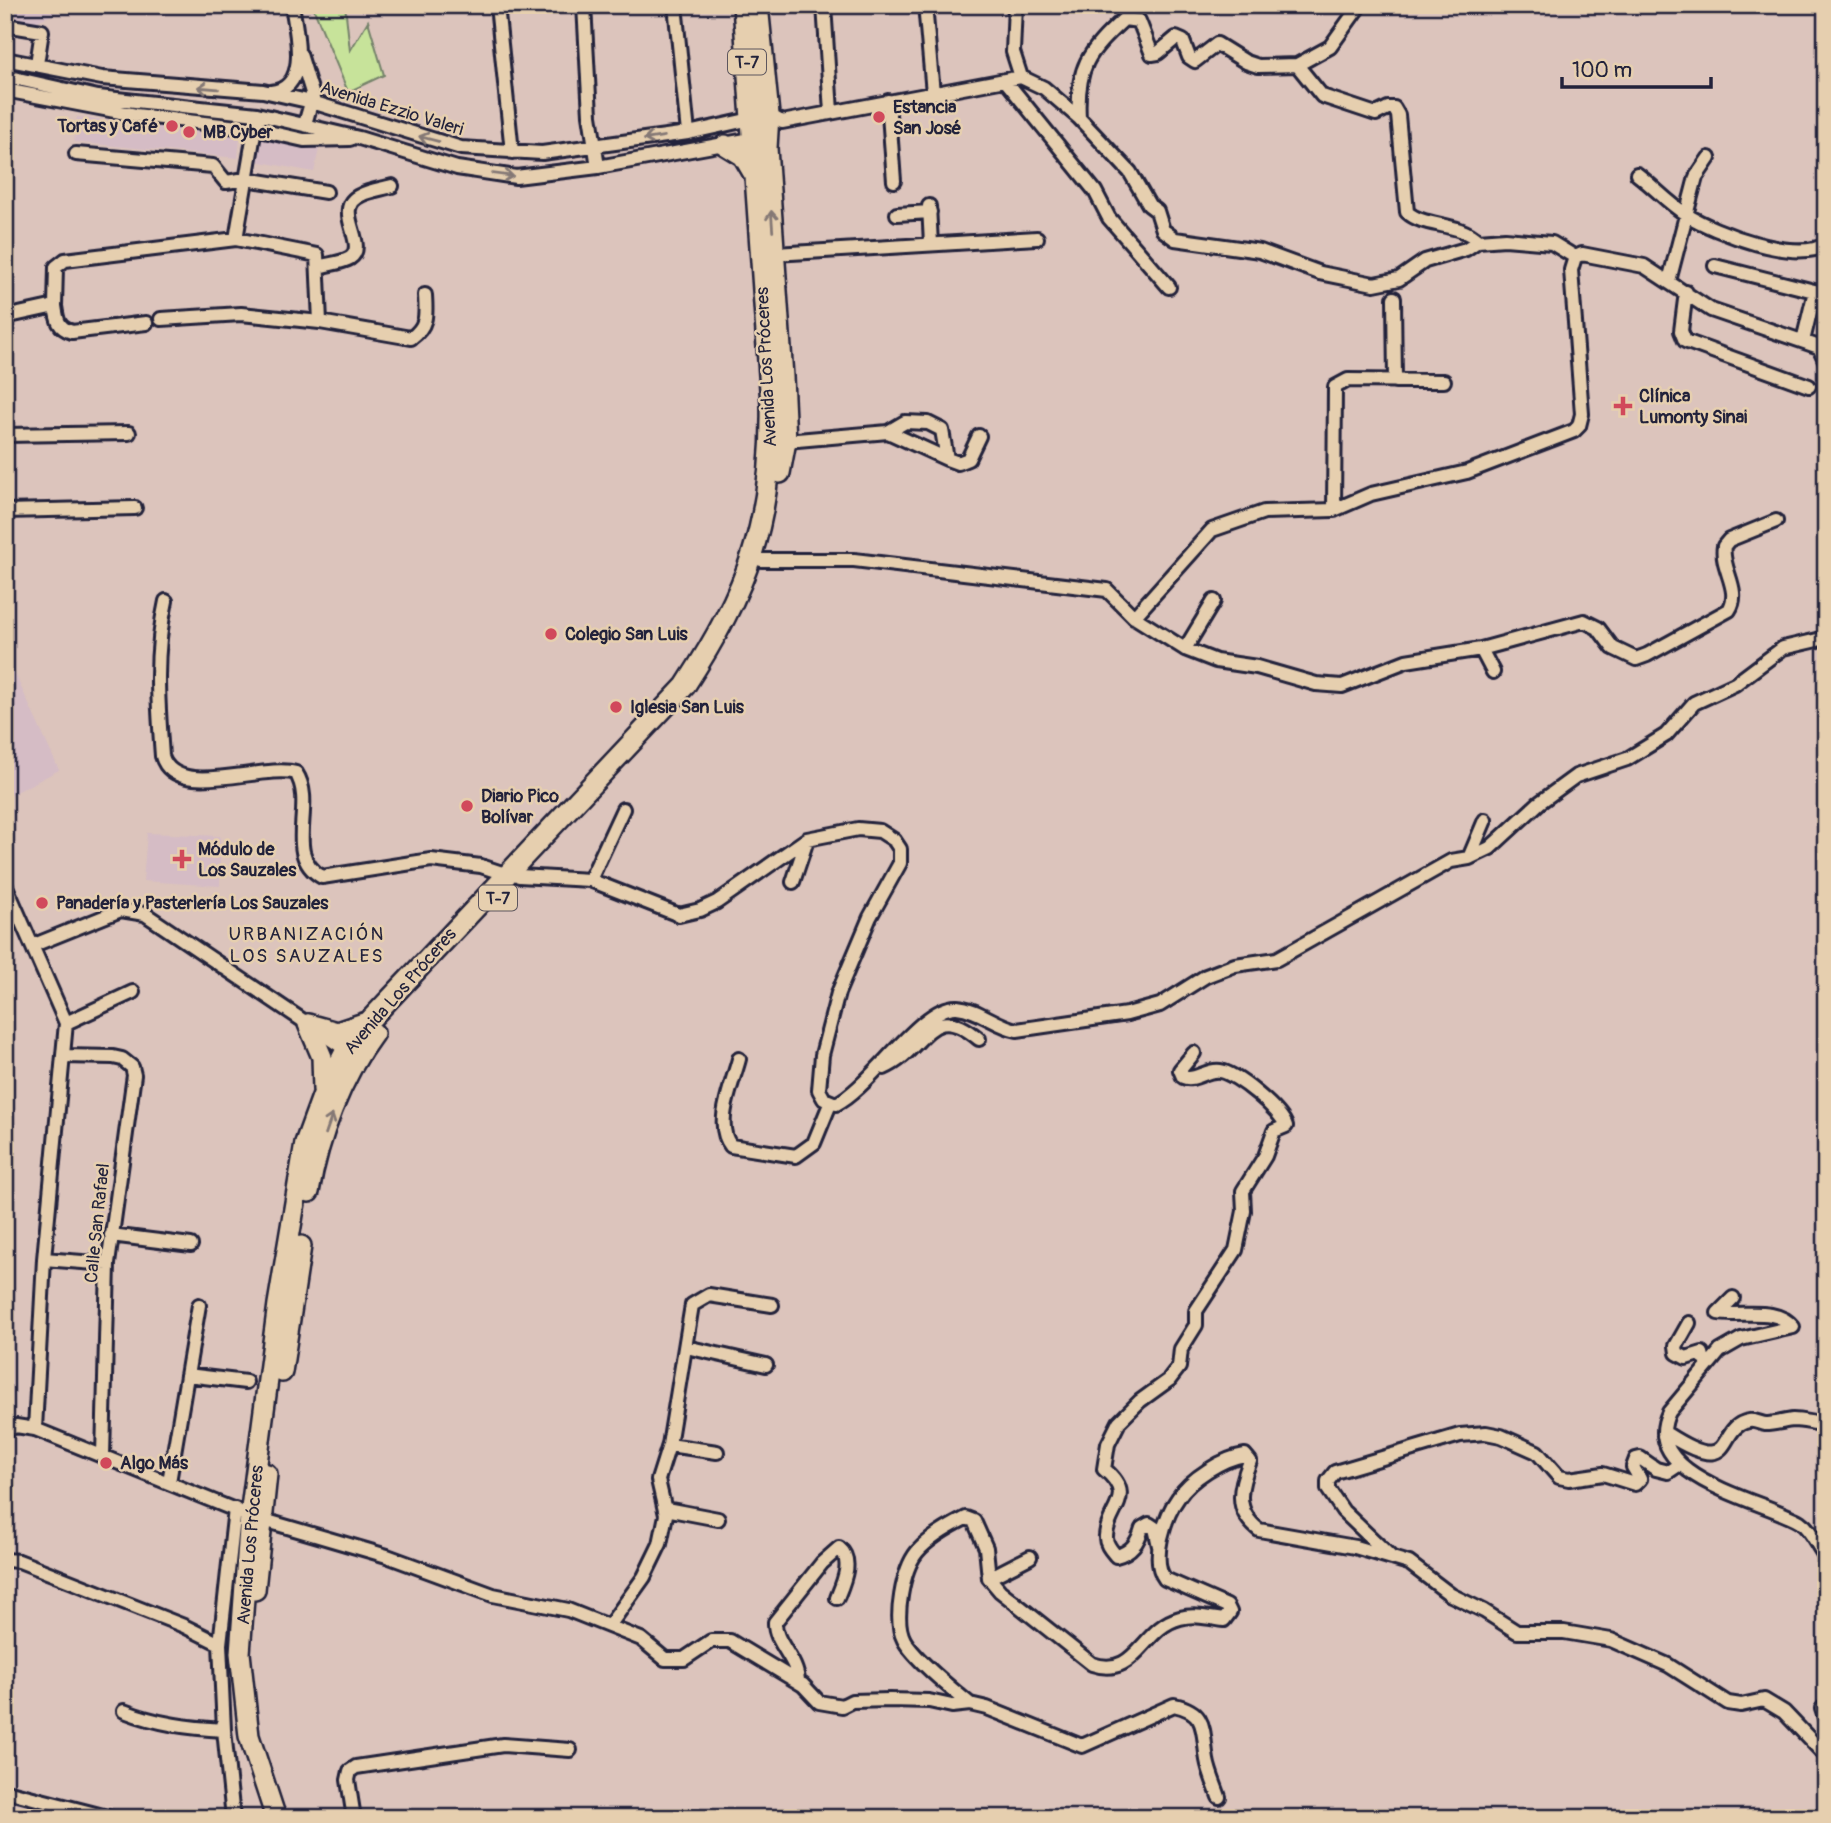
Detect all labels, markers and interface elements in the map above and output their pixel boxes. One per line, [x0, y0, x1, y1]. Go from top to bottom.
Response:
scale bar [1562, 46, 1710, 90]
road number: T-7 [728, 50, 766, 74]
text: 100 m [1572, 57, 1632, 84]
street label: Avenida Ezzio Valeri [317, 76, 466, 141]
one-way arrow [198, 81, 220, 94]
place label: Estancia San José [893, 96, 962, 140]
marker: Estancia San José [871, 109, 887, 125]
place label: Tortas y Café [56, 115, 158, 138]
marker: Tortas y Café [164, 118, 180, 134]
place label: MB Cyber [203, 121, 274, 144]
marker: MB Cyber [181, 124, 197, 140]
one-way arrow [418, 132, 440, 145]
one-way arrow [643, 132, 666, 145]
one-way arrow [492, 169, 514, 182]
one-way arrow [766, 210, 779, 233]
street label: Avenida Los Próceres [751, 286, 782, 448]
place label: Clínica Lumonty Sinai [1639, 385, 1747, 429]
marker: Clínica Lumonty Sinai [1613, 396, 1633, 416]
place label: Colegio San Luis [565, 623, 689, 646]
marker: Colegio San Luis [543, 626, 559, 642]
place label: Iglesia San Luis [630, 696, 745, 719]
marker: Iglesia San Luis [608, 699, 624, 715]
place label: Diario Pico Bolívar [481, 785, 559, 829]
marker: Diario Pico Bolívar [459, 798, 475, 814]
place label: Módulo de Los Sauzales [198, 838, 297, 882]
marker: Módulo de Los Sauzales [172, 849, 192, 869]
road number: T-7 [479, 885, 517, 910]
place label: Panadería y Pasterlería Los Sauzales [56, 892, 329, 915]
marker: Panadería y Pasterlería Los Sauzales [34, 895, 50, 911]
district label: URBANIZACIÓN LOS SAUZALES [229, 922, 385, 968]
street label: Avenida Los Próceres [339, 923, 462, 1059]
one-way arrow [323, 1113, 336, 1135]
street label: Calle San Rafael [80, 1162, 115, 1284]
place label: Algo Más [120, 1452, 189, 1475]
marker: Algo Más [98, 1455, 114, 1471]
street label: Avenida Los Próceres [232, 1464, 269, 1626]

